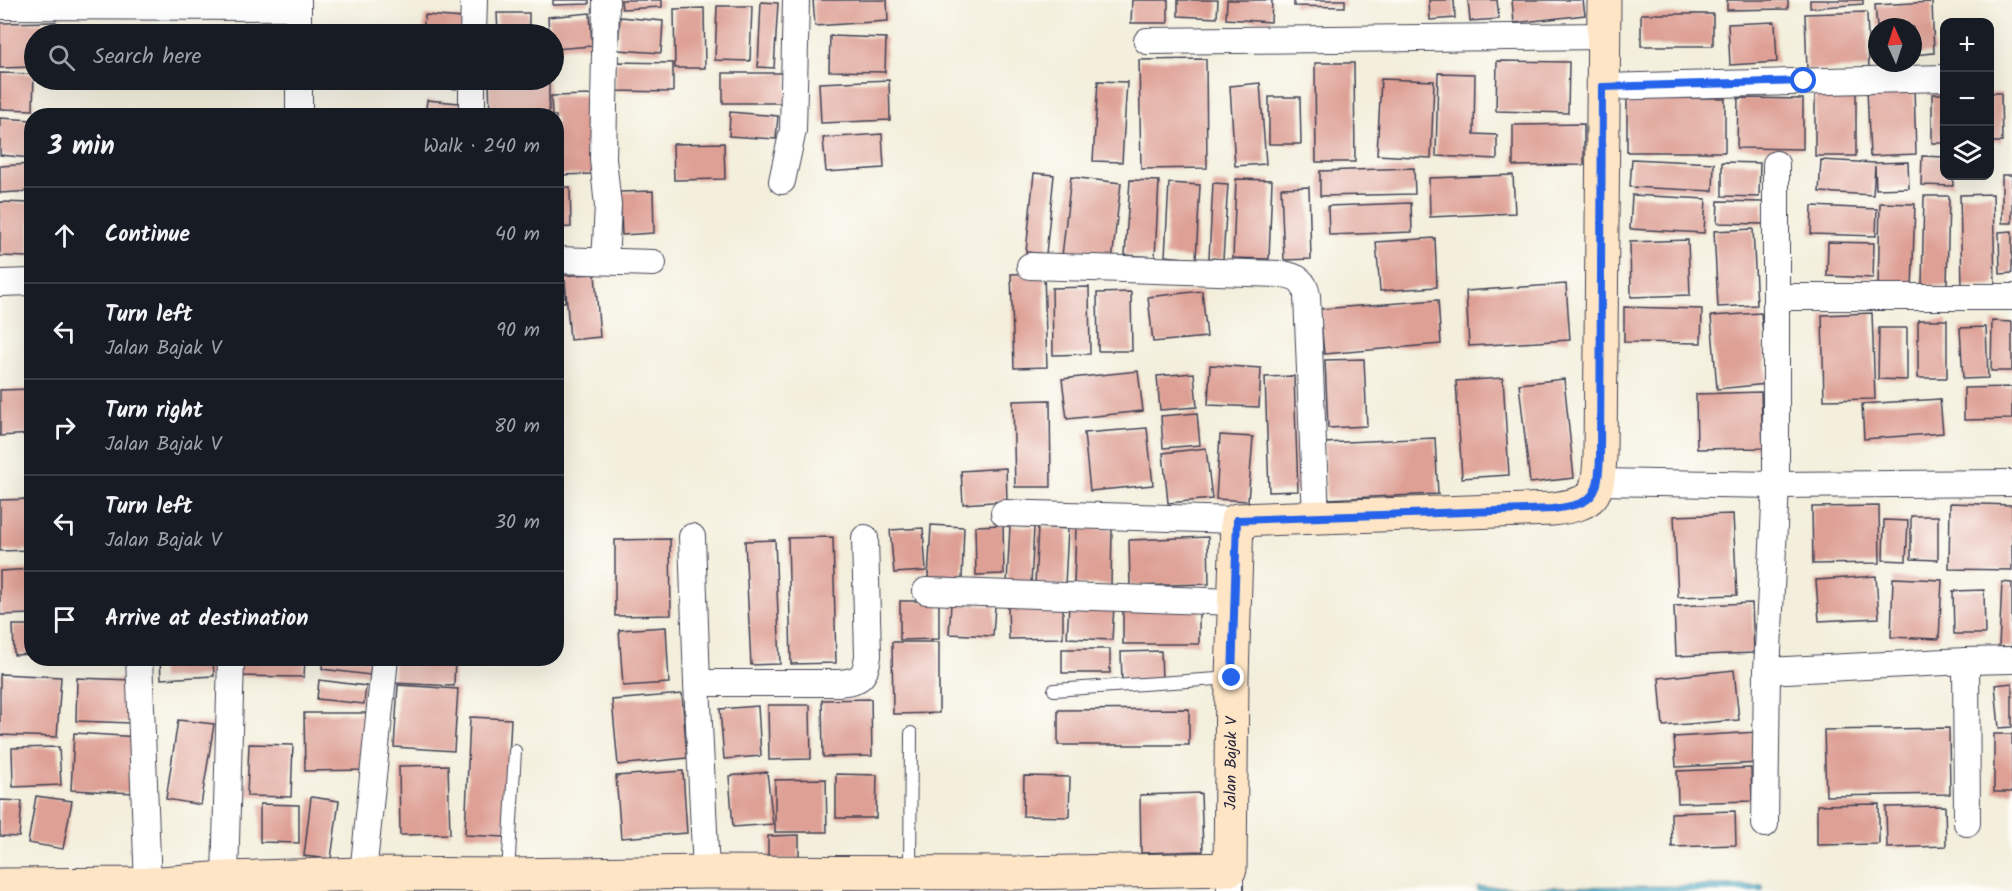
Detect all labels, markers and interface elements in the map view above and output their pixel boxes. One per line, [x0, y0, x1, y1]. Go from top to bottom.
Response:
north arrow [1868, 18, 1922, 72]
map controls [1940, 18, 1994, 180]
button: + [1940, 18, 1994, 72]
search box [24, 24, 564, 90]
text: Search here [93, 40, 201, 75]
icon: search [45, 41, 78, 74]
route start [1790, 67, 1816, 93]
button: − [1940, 72, 1994, 126]
text: 3 min [48, 126, 115, 168]
button: layers [1940, 126, 1994, 180]
text: Walk · 240 m [423, 131, 540, 163]
text: Continue [105, 218, 190, 253]
icon: ahead [48, 219, 81, 252]
text: 40 m [495, 219, 540, 251]
text: Turn left [105, 298, 192, 333]
icon: left [48, 315, 81, 348]
text: 90 m [496, 315, 540, 347]
text: Jalan Bajak V [105, 333, 221, 365]
text: Turn right [105, 394, 203, 429]
icon: right [48, 411, 81, 444]
text: 80 m [494, 411, 540, 443]
text: Jalan Bajak V [105, 429, 221, 461]
text: Turn left [105, 490, 192, 525]
icon: left [48, 507, 81, 540]
text: 30 m [495, 507, 540, 539]
text: Jalan Bajak V [105, 525, 221, 557]
text: Arrive at destination [105, 602, 308, 637]
icon: arrive [48, 603, 81, 636]
route end [1218, 664, 1244, 690]
street label: Jalan Bajak V [1218, 715, 1244, 810]

